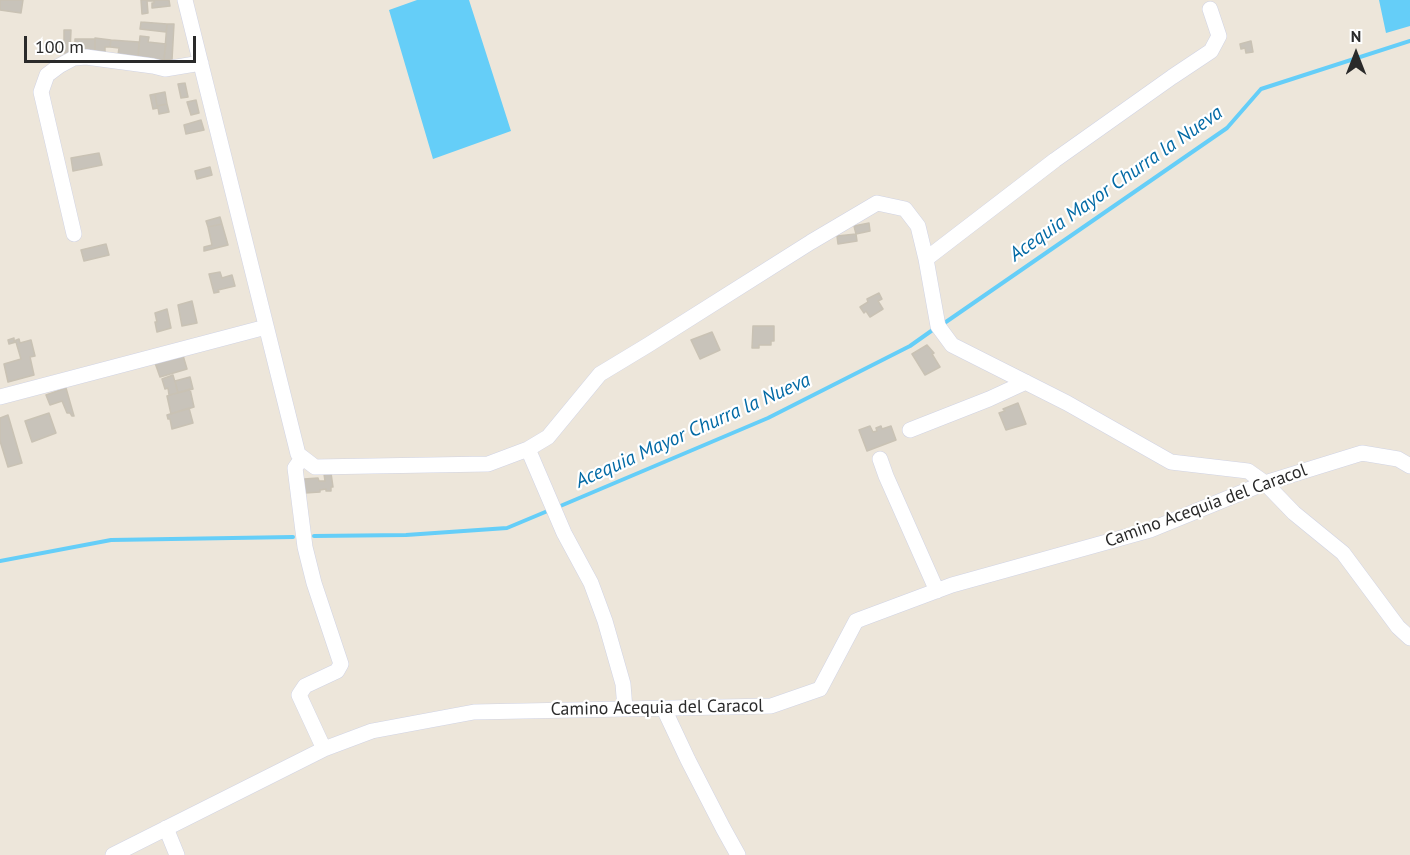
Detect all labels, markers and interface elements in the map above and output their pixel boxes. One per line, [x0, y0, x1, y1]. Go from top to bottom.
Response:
scale bar [27, 24, 200, 62]
north arrow [1326, 24, 1386, 84]
text: N [1351, 26, 1361, 46]
text: 100 m [35, 35, 84, 58]
water label: Acequia Mayor Churra la Nueva [1005, 101, 1227, 267]
water label: Acequia Mayor Churra la Nueva [572, 368, 814, 494]
street label: Camino Acequia del Caracol [1102, 459, 1310, 553]
street label: Camino Acequia del Caracol [550, 695, 764, 721]

